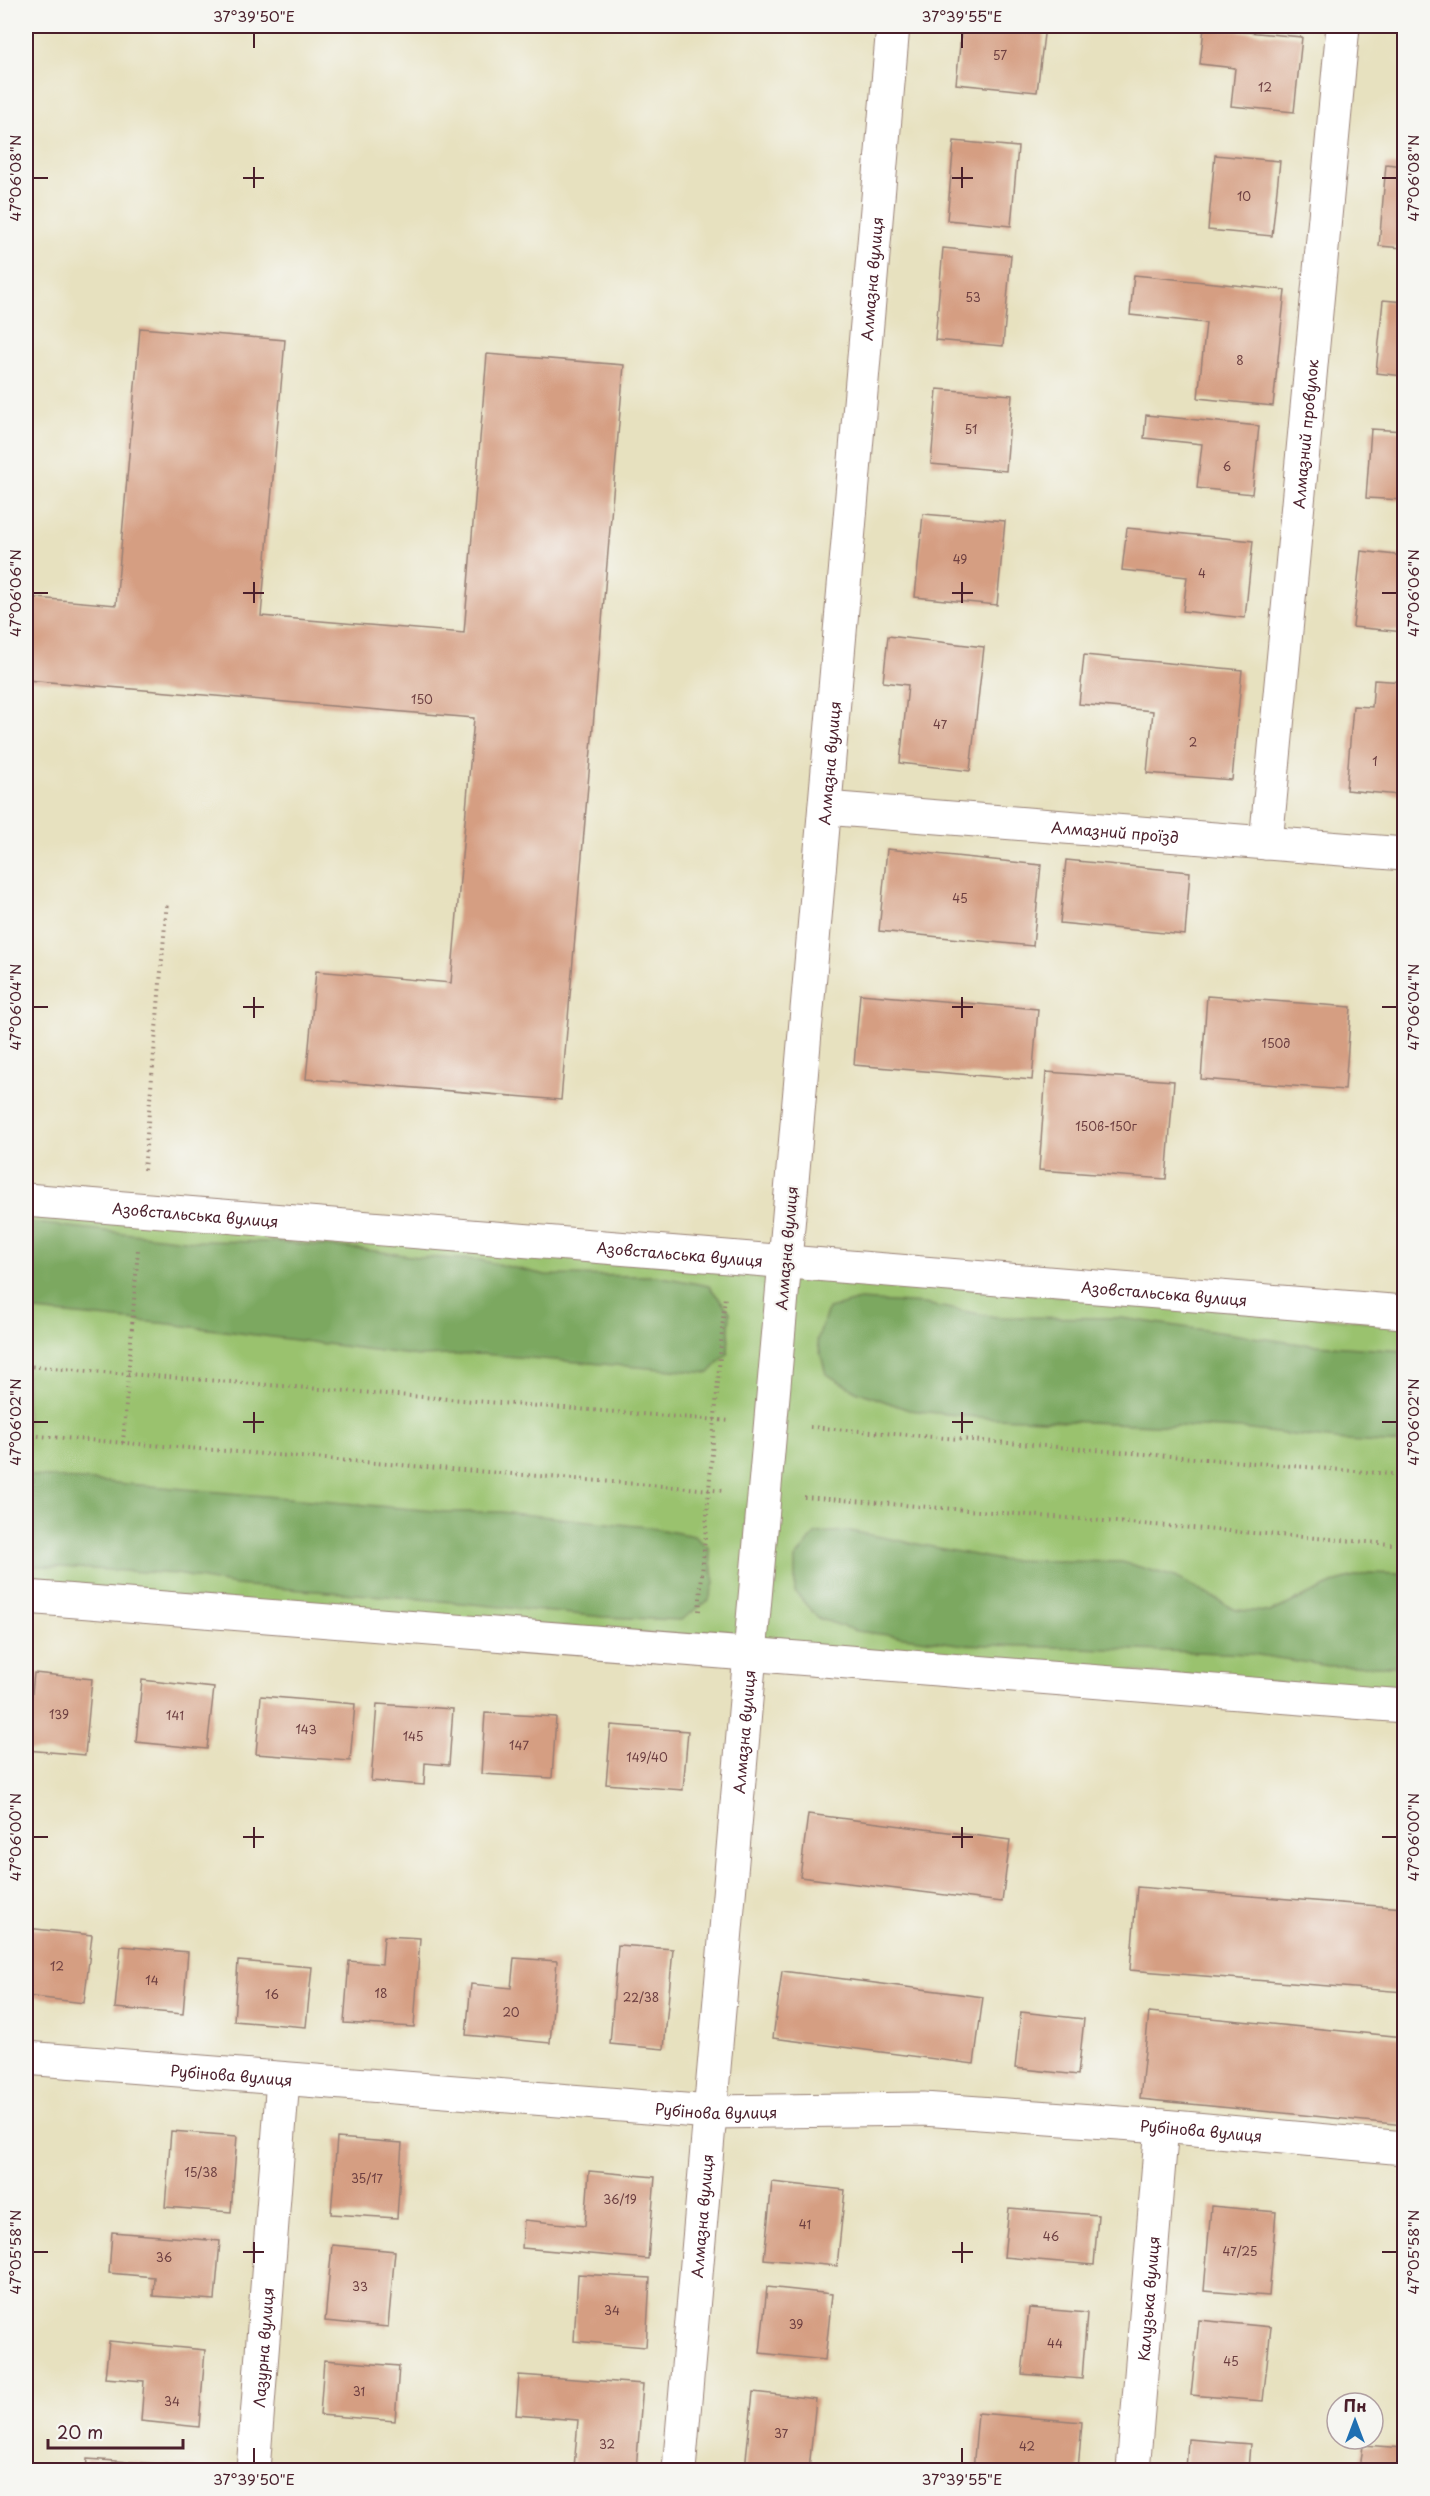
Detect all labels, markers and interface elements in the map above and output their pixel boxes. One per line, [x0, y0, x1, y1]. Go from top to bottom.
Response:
text: 37°39'50"E [213, 4, 295, 27]
text: 37°39'55"E [922, 4, 1002, 27]
house number: 57 [993, 46, 1007, 64]
house number: 12 [1258, 78, 1272, 96]
text: 47°06'08"N [3, 135, 26, 221]
text: 47°06'08"N [1401, 135, 1424, 221]
house number: 10 [1237, 187, 1251, 205]
street label: Алмазна вулиця [854, 216, 888, 342]
house number: 53 [965, 288, 981, 306]
house number: 8 [1236, 351, 1244, 369]
street label: Алмазний провулок [1286, 358, 1323, 510]
house number: 51 [965, 420, 977, 438]
house number: 6 [1223, 457, 1231, 475]
text: 47°06'06"N [3, 549, 26, 637]
text: 47°06'06"N [1401, 549, 1424, 637]
house number: 49 [953, 550, 967, 568]
house number: 4 [1198, 564, 1206, 582]
house number: 150 [411, 690, 433, 708]
street label: Алмазна вулиця [812, 700, 845, 826]
house number: 47 [933, 715, 948, 733]
house number: 2 [1189, 733, 1197, 751]
house number: 1 [1372, 752, 1378, 770]
street label: Алмазний проїзд [1050, 815, 1180, 848]
house number: 45 [952, 889, 968, 907]
text: 47°06'04"N [3, 963, 26, 1051]
text: 47°06'04"N [1401, 963, 1424, 1051]
house number: 150д [1262, 1034, 1290, 1052]
house number: 150в-150г [1075, 1117, 1138, 1135]
street label: Алмазна вулиця [769, 1185, 803, 1311]
street label: Азовстальська вулиця [111, 1196, 279, 1232]
street label: Азовстальська вулиця [596, 1235, 764, 1271]
street label: Азовстальська вулиця [1080, 1274, 1248, 1311]
text: 47°06'02"N [3, 1378, 26, 1466]
text: 47°06'02"N [1401, 1378, 1424, 1466]
street label: Алмазна вулиця [726, 1669, 760, 1795]
house number: 139 [49, 1705, 69, 1723]
house number: 141 [166, 1706, 184, 1724]
house number: 143 [295, 1720, 317, 1738]
house number: 145 [403, 1727, 423, 1745]
house number: 147 [509, 1736, 529, 1754]
house number: 149/40 [626, 1748, 668, 1766]
text: 47°06'00"N [3, 1793, 26, 1881]
text: 47°06'00"N [1401, 1793, 1424, 1881]
house number: 12 [50, 1957, 64, 1975]
house number: 14 [145, 1971, 159, 1989]
house number: 18 [375, 1984, 387, 2002]
house number: 16 [265, 1985, 279, 2003]
house number: 22/38 [623, 1988, 659, 2006]
house number: 20 [502, 2003, 520, 2021]
street label: Рубінова вулиця [169, 2058, 293, 2091]
street label: Рубінова вулиця [654, 2096, 777, 2124]
street label: Рубінова вулиця [1139, 2113, 1263, 2147]
street label: Алмазна вулиця [684, 2153, 718, 2279]
house number: 15/38 [184, 2163, 218, 2181]
house number: 35/17 [351, 2169, 384, 2187]
house number: 36/19 [603, 2190, 637, 2208]
text: 47°05'58"N [3, 2210, 26, 2294]
text: 47°05'58"N [1401, 2210, 1424, 2294]
house number: 41 [799, 2215, 811, 2233]
house number: 46 [1043, 2227, 1059, 2245]
street label: Калузька вулиця [1131, 2235, 1164, 2362]
house number: 47/25 [1223, 2242, 1257, 2260]
house number: 36 [156, 2248, 172, 2266]
house number: 33 [352, 2277, 368, 2295]
street label: Лазурна вулиця [246, 2287, 278, 2408]
house number: 34 [604, 2301, 620, 2319]
house number: 39 [789, 2315, 803, 2333]
house number: 44 [1047, 2334, 1063, 2352]
house number: 45 [1223, 2352, 1239, 2370]
house number: 31 [353, 2382, 365, 2400]
north arrow [1325, 2391, 1385, 2451]
house number: 34 [164, 2392, 180, 2410]
text: Пн [1343, 2393, 1367, 2417]
scale bar [48, 2412, 183, 2450]
text: 20 m [57, 2418, 103, 2445]
house number: 37 [774, 2424, 789, 2442]
house number: 32 [599, 2435, 615, 2453]
house number: 42 [1019, 2437, 1035, 2455]
text: 37°39'50"E [213, 2467, 295, 2490]
text: 37°39'55"E [922, 2467, 1002, 2490]

